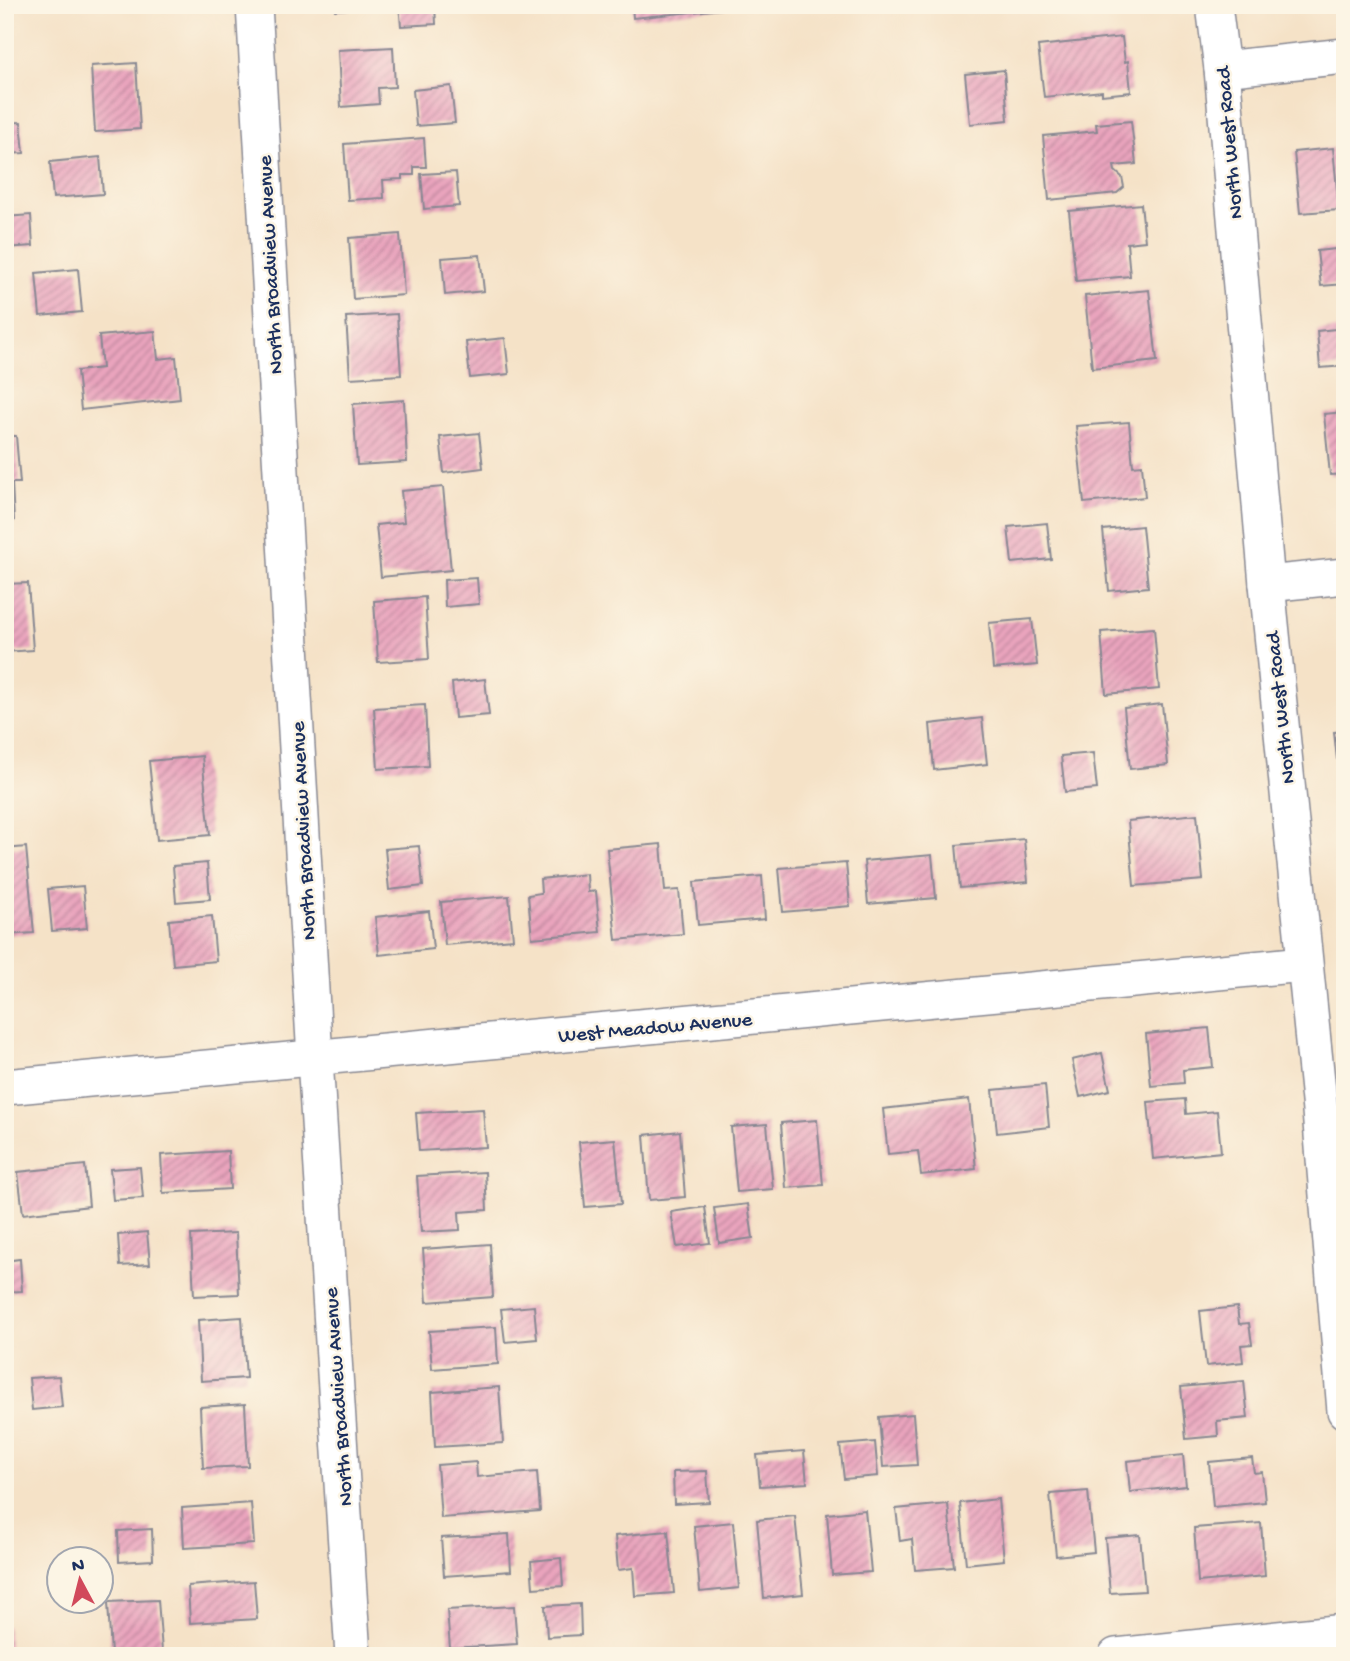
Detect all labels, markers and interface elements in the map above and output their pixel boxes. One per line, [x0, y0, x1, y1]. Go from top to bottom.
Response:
street label: North West Road [1212, 64, 1251, 220]
street label: North Broadview Avenue [254, 154, 291, 375]
street label: North West Road [1262, 629, 1303, 785]
street label: North Broadview Avenue [287, 720, 324, 941]
street label: West Meadow Avenue [557, 1008, 755, 1050]
street label: North Broadview Avenue [320, 1286, 361, 1507]
north arrow [46, 1546, 116, 1616]
text: N [71, 1554, 86, 1579]

